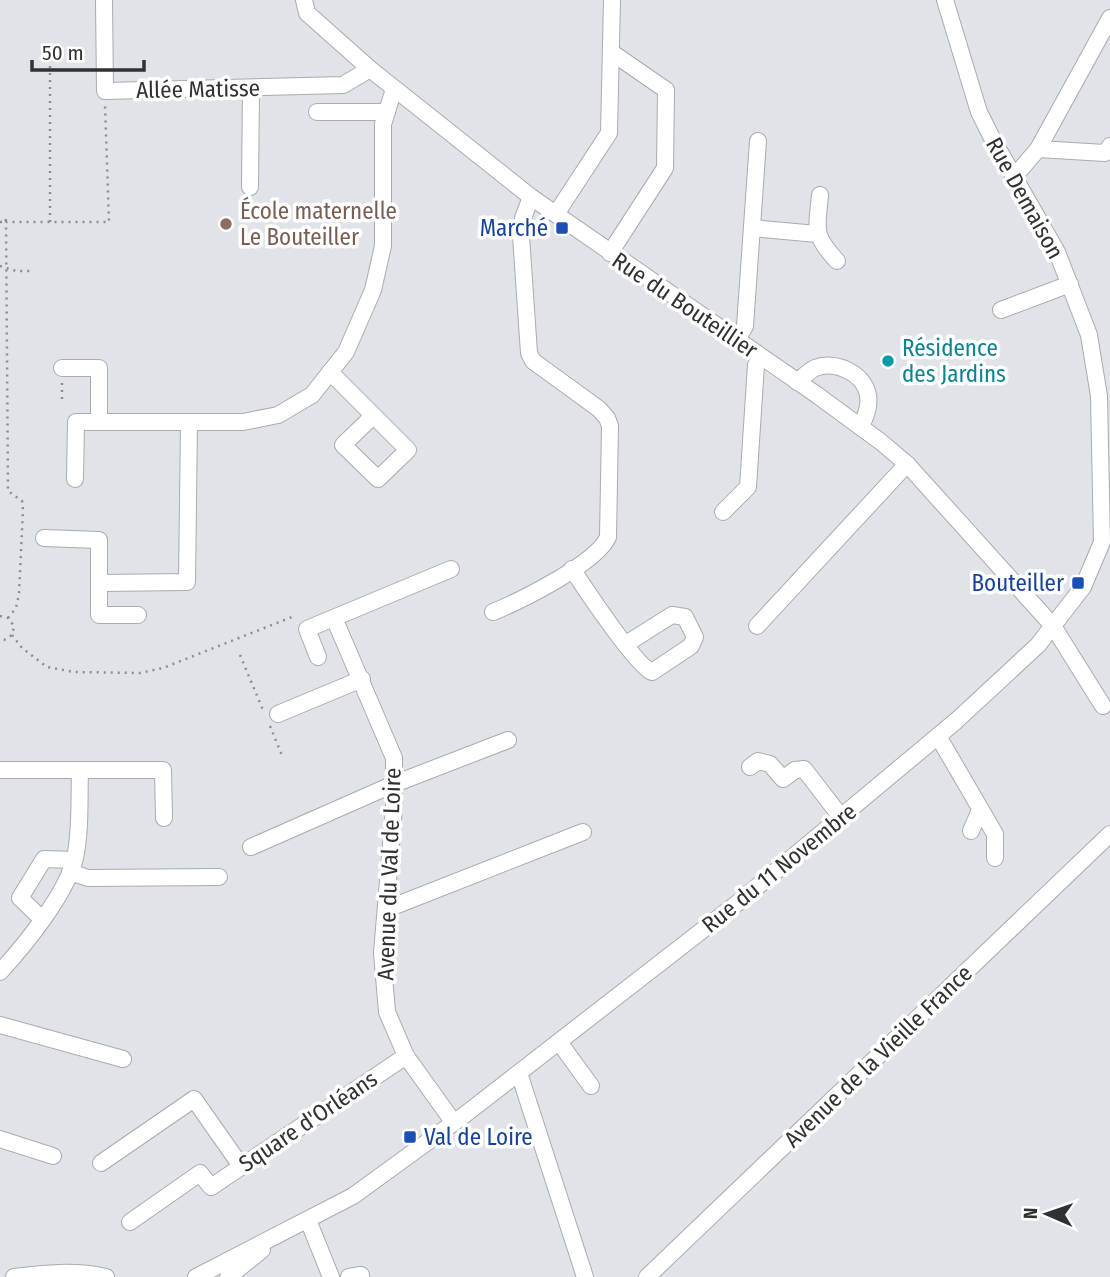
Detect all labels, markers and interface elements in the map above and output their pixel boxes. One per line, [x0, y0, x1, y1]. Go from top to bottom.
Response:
scale bar [32, 28, 144, 72]
text: 50 m [42, 40, 84, 66]
street label: Allée Matisse [136, 74, 260, 104]
street label: Rue Demaison [980, 132, 1070, 264]
place label: École maternelle Le Bouteiller [240, 196, 397, 251]
place label: Marché [480, 214, 548, 242]
marker: École maternelle Le Bouteiller [218, 216, 234, 232]
marker: Marché [554, 220, 570, 236]
street label: Rue du Bouteillier [607, 246, 763, 364]
place label: Résidence des Jardins [902, 334, 1006, 388]
marker: Résidence des Jardins [880, 353, 896, 369]
place label: Bouteiller [972, 569, 1064, 597]
marker: Bouteiller [1070, 575, 1086, 591]
street label: Avenue du Val de Loire [371, 767, 407, 981]
street label: Rue du 11 Novembre [696, 797, 862, 939]
street label: Avenue de la Vieille France [778, 959, 978, 1153]
street label: Square d'Orléans [233, 1064, 383, 1178]
place label: Val de Loire [424, 1123, 533, 1151]
marker: Val de Loire [402, 1129, 418, 1145]
north arrow [1012, 1179, 1082, 1249]
text: N [1019, 1207, 1042, 1220]

